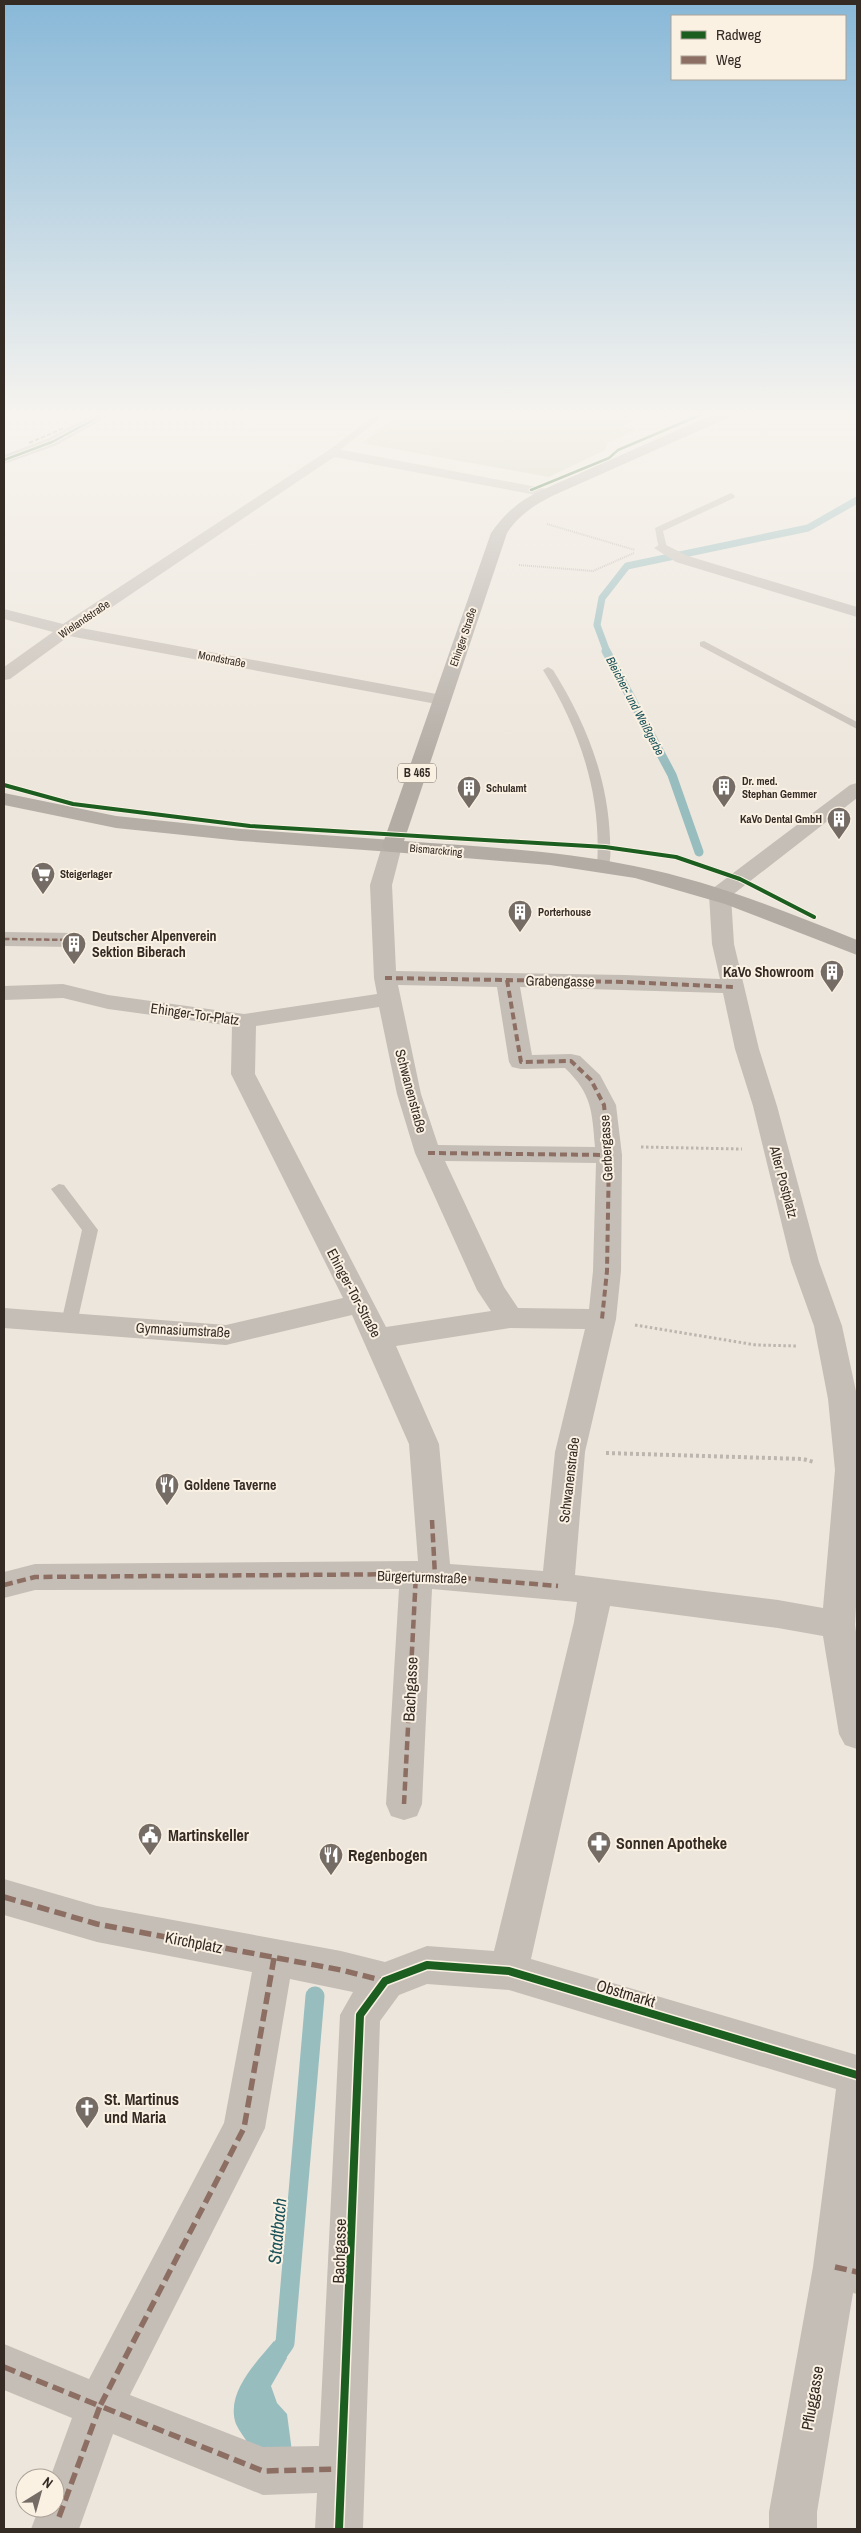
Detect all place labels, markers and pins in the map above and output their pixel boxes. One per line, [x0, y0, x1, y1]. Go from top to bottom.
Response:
building icon: Dr. med. Stephan Gemmer [711, 774, 737, 808]
place label: Dr. med. Stephan Gemmer [742, 774, 817, 801]
building icon: Schulamt [456, 775, 482, 809]
place label: Schulamt [486, 781, 527, 795]
building icon: KaVo Dental GmbH [826, 806, 852, 840]
place label: KaVo Dental GmbH [740, 812, 822, 826]
supermarket icon: Steigerlager [30, 861, 56, 895]
place label: Steigerlager [60, 867, 113, 881]
building icon: Porterhouse [507, 899, 533, 933]
place label: Porterhouse [538, 905, 591, 919]
place label: Deutscher Alpenverein Sektion Biberach [92, 927, 217, 961]
building icon: Deutscher Alpenverein Sektion Biberach [61, 931, 87, 965]
building icon: KaVo Showroom [819, 959, 845, 993]
place label: KaVo Showroom [723, 963, 814, 981]
restaurant icon: Goldene Taverne [154, 1472, 180, 1506]
place label: Goldene Taverne [184, 1476, 276, 1494]
public building icon: Martinskeller [137, 1822, 163, 1856]
place label: Martinskeller [168, 1824, 250, 1846]
pharmacy icon: Sonnen Apotheke [586, 1830, 612, 1864]
place label: Sonnen Apotheke [616, 1832, 727, 1854]
restaurant icon: Regenbogen [318, 1842, 344, 1876]
place label: Regenbogen [348, 1844, 427, 1866]
place label: St. Martinus und Maria [104, 2088, 179, 2128]
church icon: St. Martinus und Maria [74, 2095, 100, 2129]

